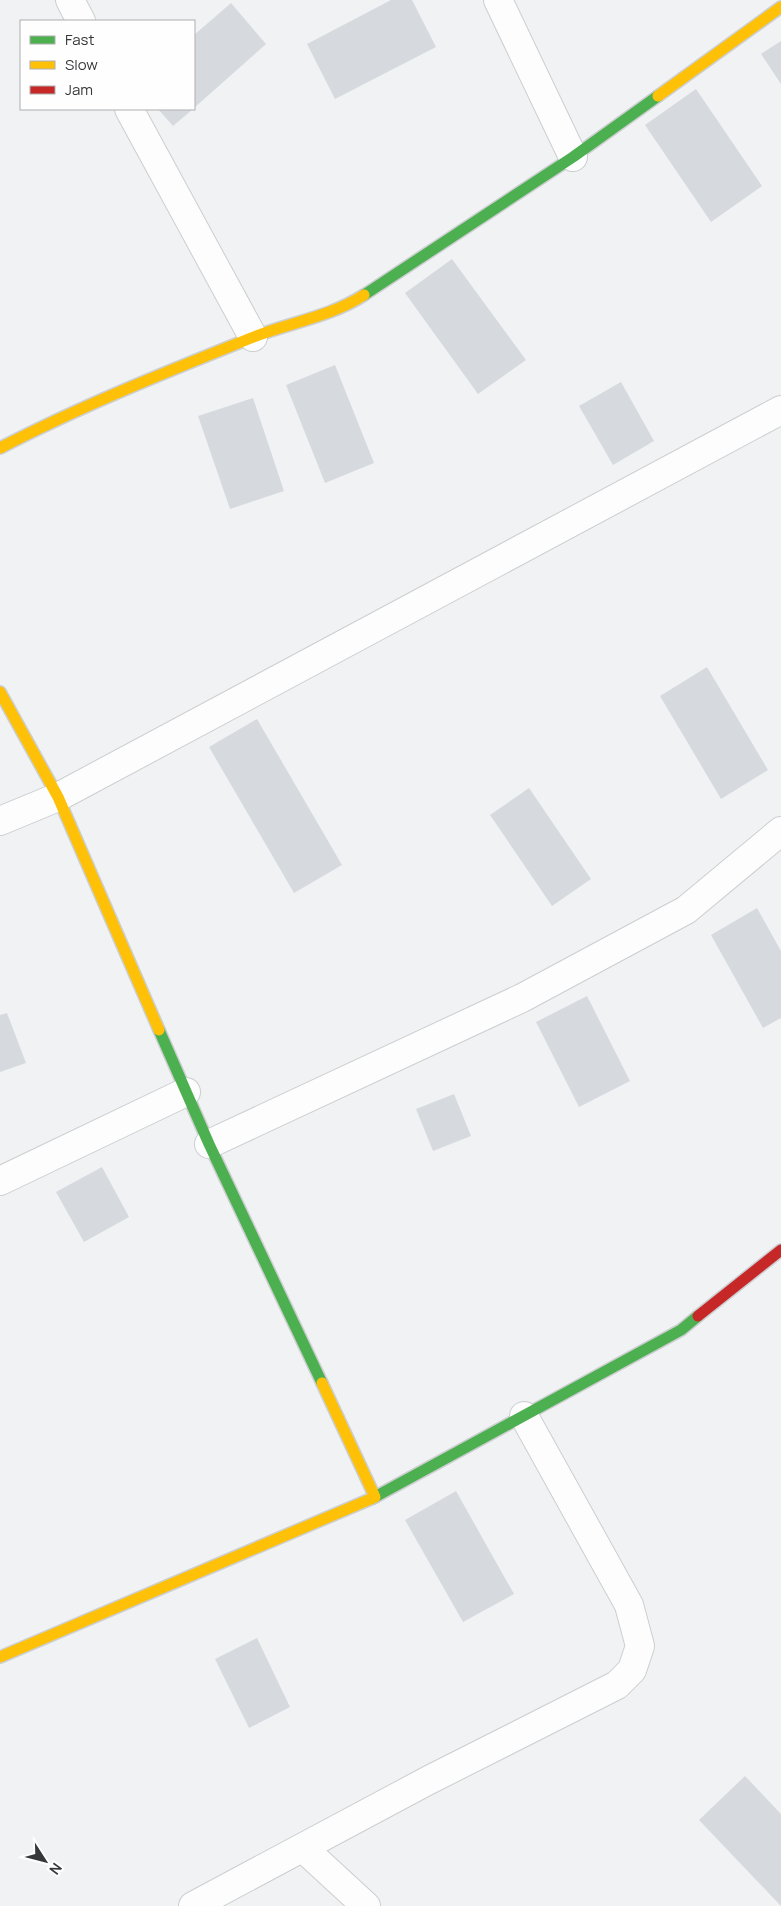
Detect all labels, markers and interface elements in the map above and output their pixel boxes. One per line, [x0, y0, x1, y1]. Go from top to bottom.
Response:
legend [20, 20, 195, 110]
text: Fast [65, 29, 94, 50]
text: Slow [65, 54, 98, 75]
text: Jam [65, 79, 93, 100]
north arrow [20, 1836, 70, 1886]
text: N [45, 1859, 67, 1879]

